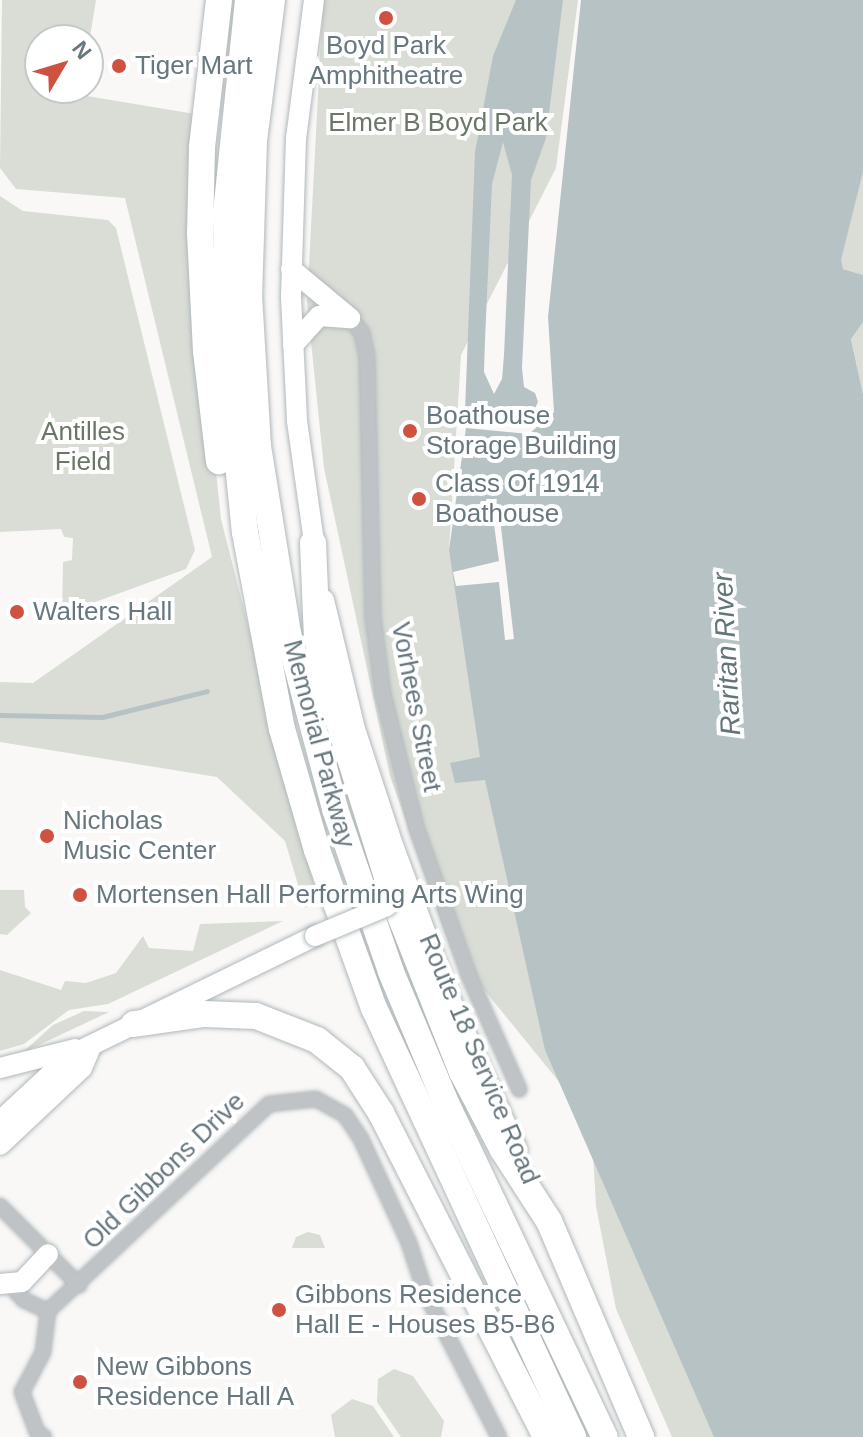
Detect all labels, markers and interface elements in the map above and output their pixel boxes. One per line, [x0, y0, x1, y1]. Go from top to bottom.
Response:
marker: Boyd Park Amphitheatre [377, 9, 395, 27]
north arrow [24, 24, 104, 104]
place label: Boyd Park Amphitheatre [309, 30, 463, 92]
text: N [67, 36, 96, 64]
place label: Tiger Mart [135, 50, 252, 82]
marker: Tiger Mart [110, 57, 128, 75]
park label: Elmer B Boyd Park [328, 107, 548, 139]
place label: Boathouse Storage Building [426, 400, 617, 462]
park label: Antilles Field [41, 416, 125, 478]
marker: Boathouse Storage Building [401, 422, 419, 440]
place label: Class Of 1914 Boathouse [435, 468, 600, 530]
marker: Class Of 1914 Boathouse [410, 490, 428, 508]
water label: Raritan River [706, 572, 748, 736]
place label: Walters Hall [33, 596, 172, 628]
marker: Walters Hall [8, 603, 26, 621]
street label: Vorhees Street [384, 620, 448, 794]
street label: Memorial Parkway [276, 637, 362, 851]
place label: Nicholas Music Center [63, 805, 216, 866]
marker: Nicholas Music Center [38, 827, 56, 845]
place label: Mortensen Hall Performing Arts Wing [96, 879, 525, 911]
marker: Mortensen Hall Performing Arts Wing [71, 886, 89, 904]
street label: Route 18 Service Road [412, 929, 546, 1189]
street label: Old Gibbons Drive [77, 1086, 251, 1256]
place label: Gibbons Residence Hall E - Houses B5-B6 [295, 1279, 555, 1340]
marker: Gibbons Residence Hall E - Houses B5-B6 [270, 1301, 288, 1319]
place label: New Gibbons Residence Hall A [96, 1351, 295, 1412]
marker: New Gibbons Residence Hall A [71, 1373, 89, 1391]

